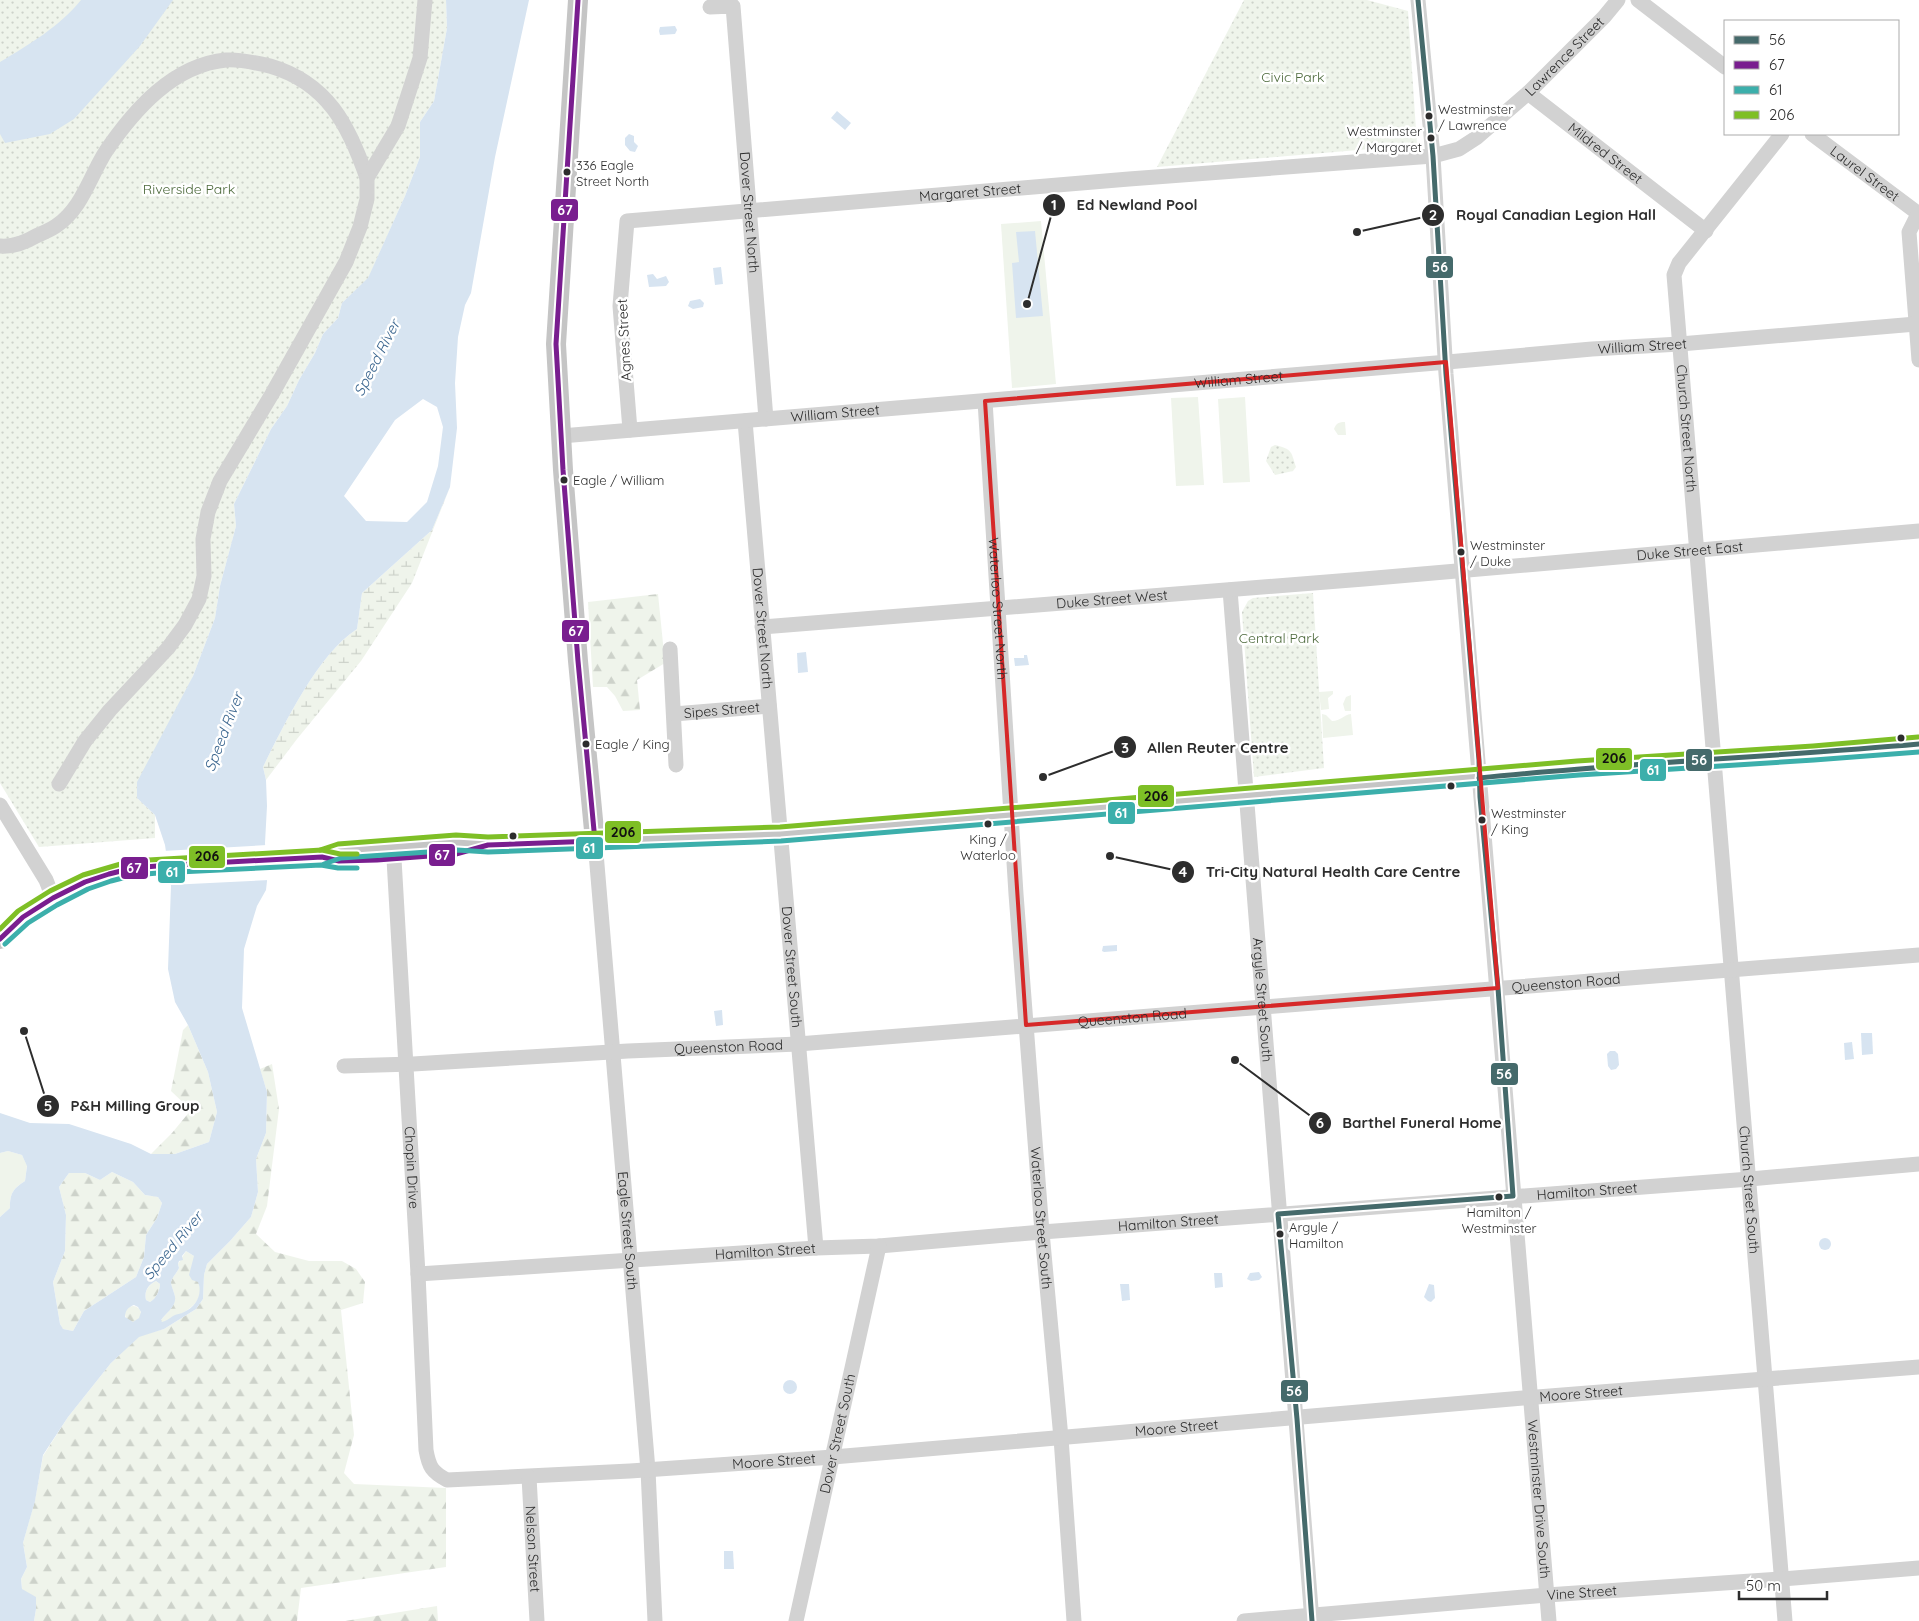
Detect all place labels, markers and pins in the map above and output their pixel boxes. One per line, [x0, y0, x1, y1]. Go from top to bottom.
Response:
place label: Westminster / Lawrence [1438, 101, 1513, 133]
marker: Westminster / Lawrence [1424, 111, 1434, 121]
place label: Westminster / Margaret [1347, 123, 1422, 155]
marker: Westminster / Margaret [1426, 133, 1436, 143]
place label: 336 Eagle Street North [576, 157, 649, 189]
marker: 336 Eagle Street North [562, 167, 572, 177]
callout: Ed Newland Pool [1041, 190, 1207, 220]
callout: Royal Canadian Legion Hall [1421, 200, 1666, 230]
place label: Eagle / William [573, 472, 664, 488]
marker: Eagle / William [559, 475, 569, 485]
place label: Westminster / Duke [1470, 537, 1545, 569]
marker: Westminster / Duke [1456, 547, 1466, 557]
callout: Allen Reuter Centre [1112, 732, 1299, 762]
unlabelled marker [1896, 733, 1906, 743]
place label: Eagle / King [595, 736, 670, 752]
marker: Eagle / King [581, 739, 591, 749]
unlabelled marker [1446, 781, 1456, 791]
place label: Westminster / King [1491, 805, 1566, 837]
marker: Westminster / King [1477, 815, 1487, 825]
marker: King / Waterloo [983, 819, 993, 829]
unlabelled marker [508, 831, 518, 841]
place label: King / Waterloo [960, 831, 1016, 863]
callout: Tri-City Natural Health Care Centre [1171, 857, 1470, 887]
callout: P&H Milling Group [36, 1091, 210, 1121]
callout: Barthel Funeral Home [1307, 1108, 1512, 1138]
marker: Hamilton / Westminster [1494, 1192, 1504, 1202]
place label: Hamilton / Westminster [1461, 1204, 1537, 1236]
place label: Argyle / Hamilton [1289, 1219, 1344, 1251]
marker: Argyle / Hamilton [1275, 1229, 1285, 1239]

